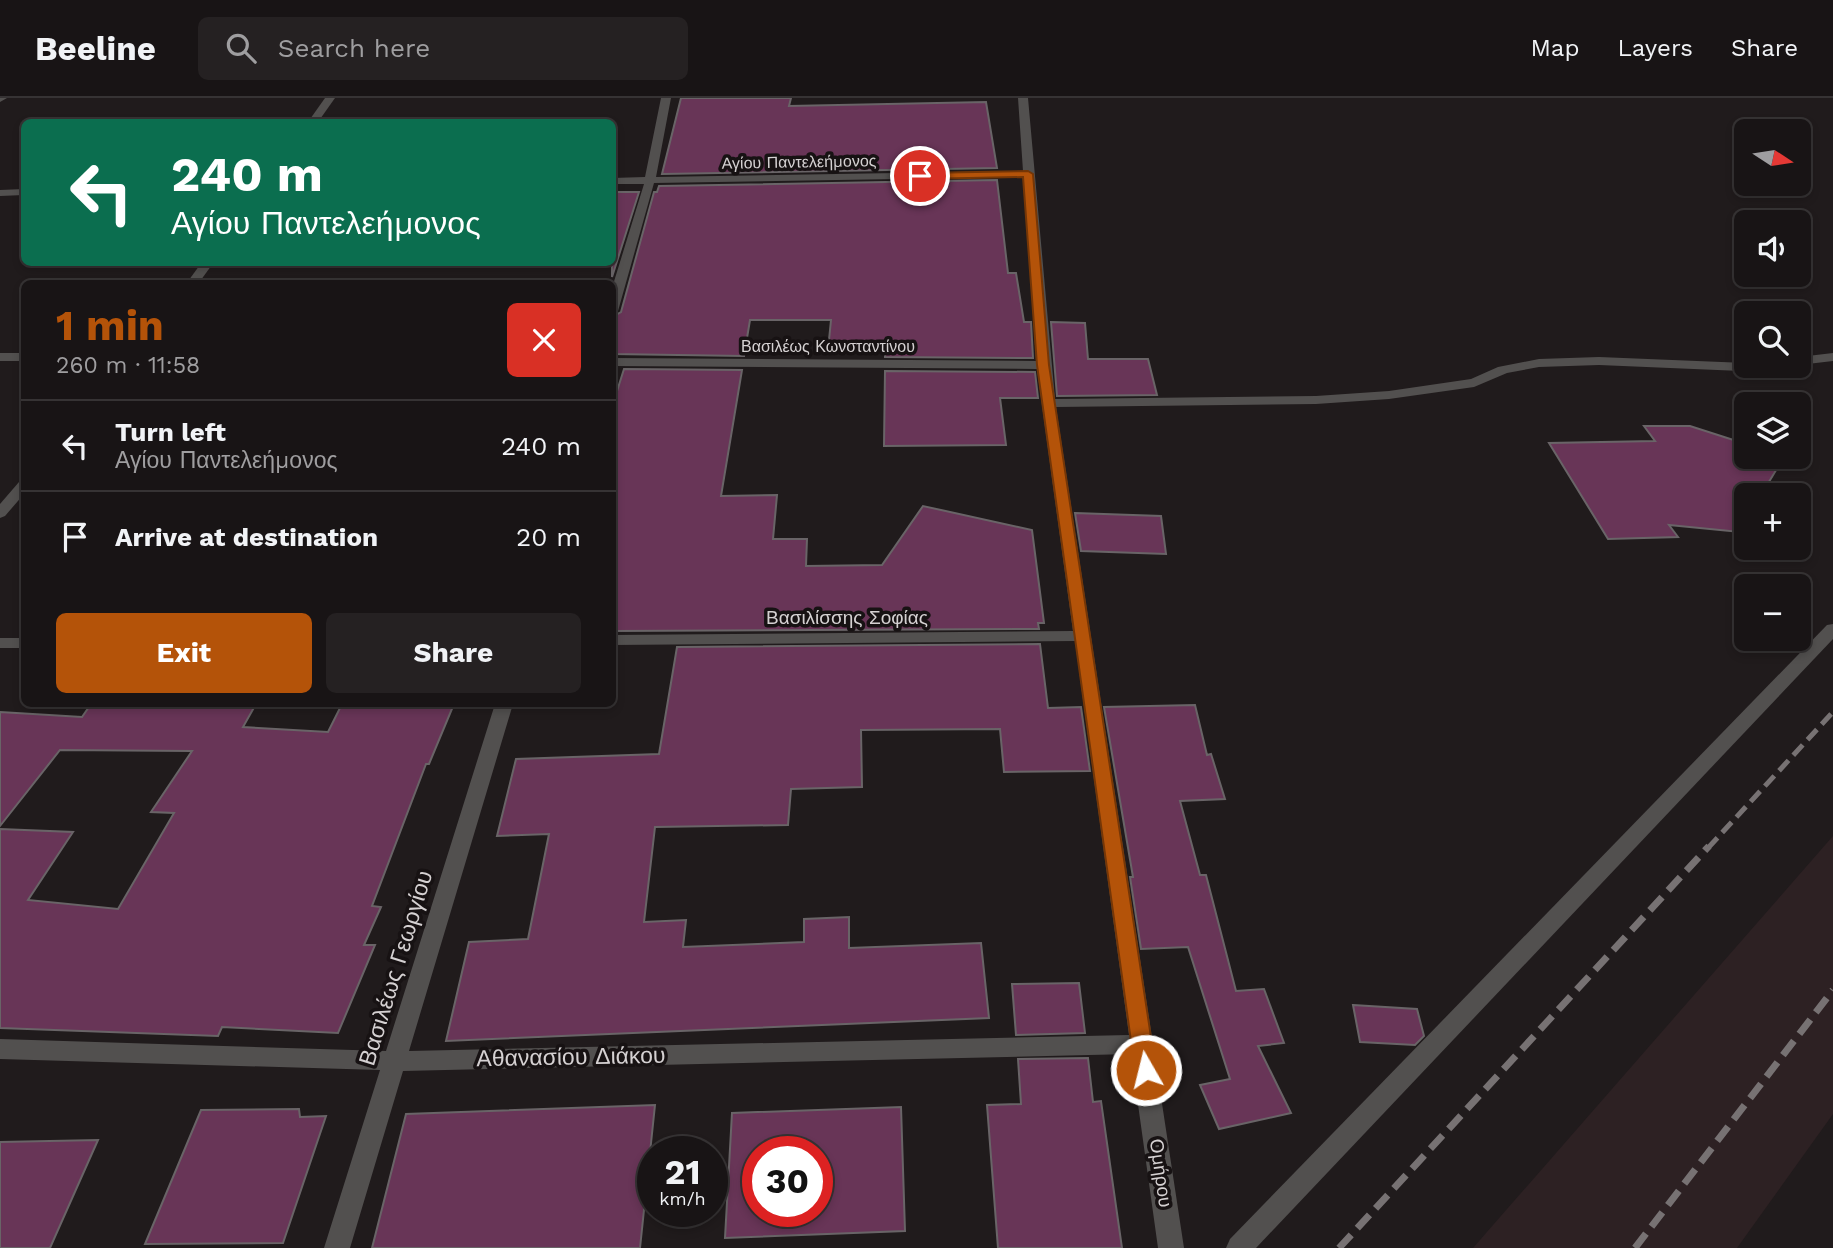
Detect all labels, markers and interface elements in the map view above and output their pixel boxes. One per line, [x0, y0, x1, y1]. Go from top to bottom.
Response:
search box [198, 17, 688, 80]
text: Beeline [35, 29, 156, 68]
icon: search [222, 29, 260, 67]
text: Search here [278, 33, 430, 63]
text: Map [1531, 34, 1579, 62]
text: Layers [1617, 34, 1693, 62]
text: Share [1731, 34, 1798, 62]
north arrow [1734, 119, 1811, 196]
map controls [1734, 119, 1811, 651]
text: 240 m [171, 145, 323, 203]
pin [890, 146, 950, 206]
icon: left [56, 147, 147, 238]
street label: Αγίου Παντελεήμονος [721, 151, 877, 173]
icon: arrive [901, 157, 939, 195]
text: Αγίου Παντελεήμονος [171, 204, 481, 242]
button: sound [1734, 210, 1811, 287]
text: 1 min [56, 301, 164, 350]
button: search [1734, 301, 1811, 378]
button: close [507, 303, 581, 377]
street label: Βασιλέως Κωνσταντίνου [741, 337, 915, 356]
text: 260 m · 11:58 [56, 352, 200, 379]
button: layers [1734, 392, 1811, 469]
text: Turn left [115, 417, 226, 447]
icon: left [56, 427, 94, 465]
text: 240 m [501, 431, 581, 461]
text: Αγίου Παντελεήμονος [115, 447, 338, 474]
button: + [1734, 483, 1811, 560]
icon: arrive [56, 518, 94, 556]
text: Arrive at destination [115, 522, 378, 552]
text: 20 m [516, 522, 581, 552]
button: − [1734, 574, 1811, 651]
street label: Βασιλίσσης Σοφίας [766, 606, 928, 629]
button: Exit [56, 613, 312, 693]
button: Share [326, 613, 581, 693]
street label: Βασιλέως Γεωργίου [353, 867, 439, 1069]
position arrow [1109, 1033, 1183, 1107]
street label: Αθανασίου Διάκου [476, 1042, 666, 1072]
speed limit sign: 30 [742, 1136, 833, 1227]
street label: Ομήρου [1145, 1137, 1177, 1209]
text: 21 [665, 1151, 700, 1193]
text: km/h [659, 1188, 706, 1209]

